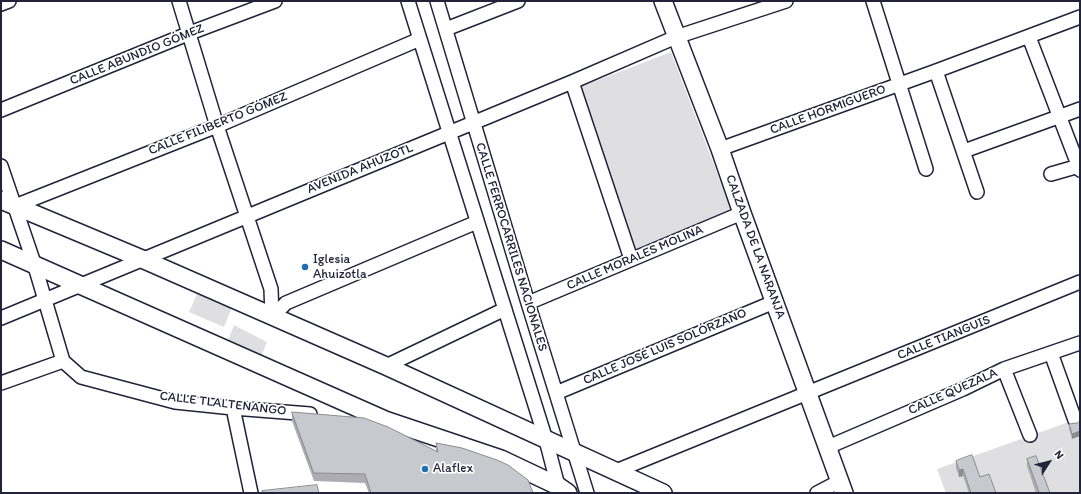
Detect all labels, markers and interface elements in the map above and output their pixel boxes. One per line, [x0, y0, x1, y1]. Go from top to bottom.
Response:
street label: CALLE ABUNDIO GÓMEZ [68, 21, 206, 89]
street label: CALLE HORMIGUERO [768, 82, 888, 138]
street label: CALLE FILIBERTO GÓMEZ [146, 89, 290, 159]
street label: AVENIDA AHUZOTL [305, 141, 415, 197]
street label: CALLE FERROCARRILES NACIONALES [472, 141, 550, 353]
street label: CALZADA DE LA NARANJA [722, 173, 788, 321]
street label: CALLE MORALES MOLINA [564, 222, 706, 294]
place label: Iglesia Ahuizotla [313, 252, 367, 283]
marker: Iglesia Ahuizotla [300, 262, 310, 272]
street label: CALLE JOSÉ LUIS SOLÓRZANO [581, 305, 749, 389]
street label: CALLE TIANGUIS [895, 312, 993, 364]
street label: CALLE QUEZALA [906, 365, 1000, 419]
street label: CALLE TLALTENANGO [159, 388, 287, 420]
north arrow [1029, 442, 1069, 482]
text: N [1052, 448, 1067, 461]
place label: Alaflex [433, 461, 473, 477]
marker: Alaflex [420, 464, 430, 474]

